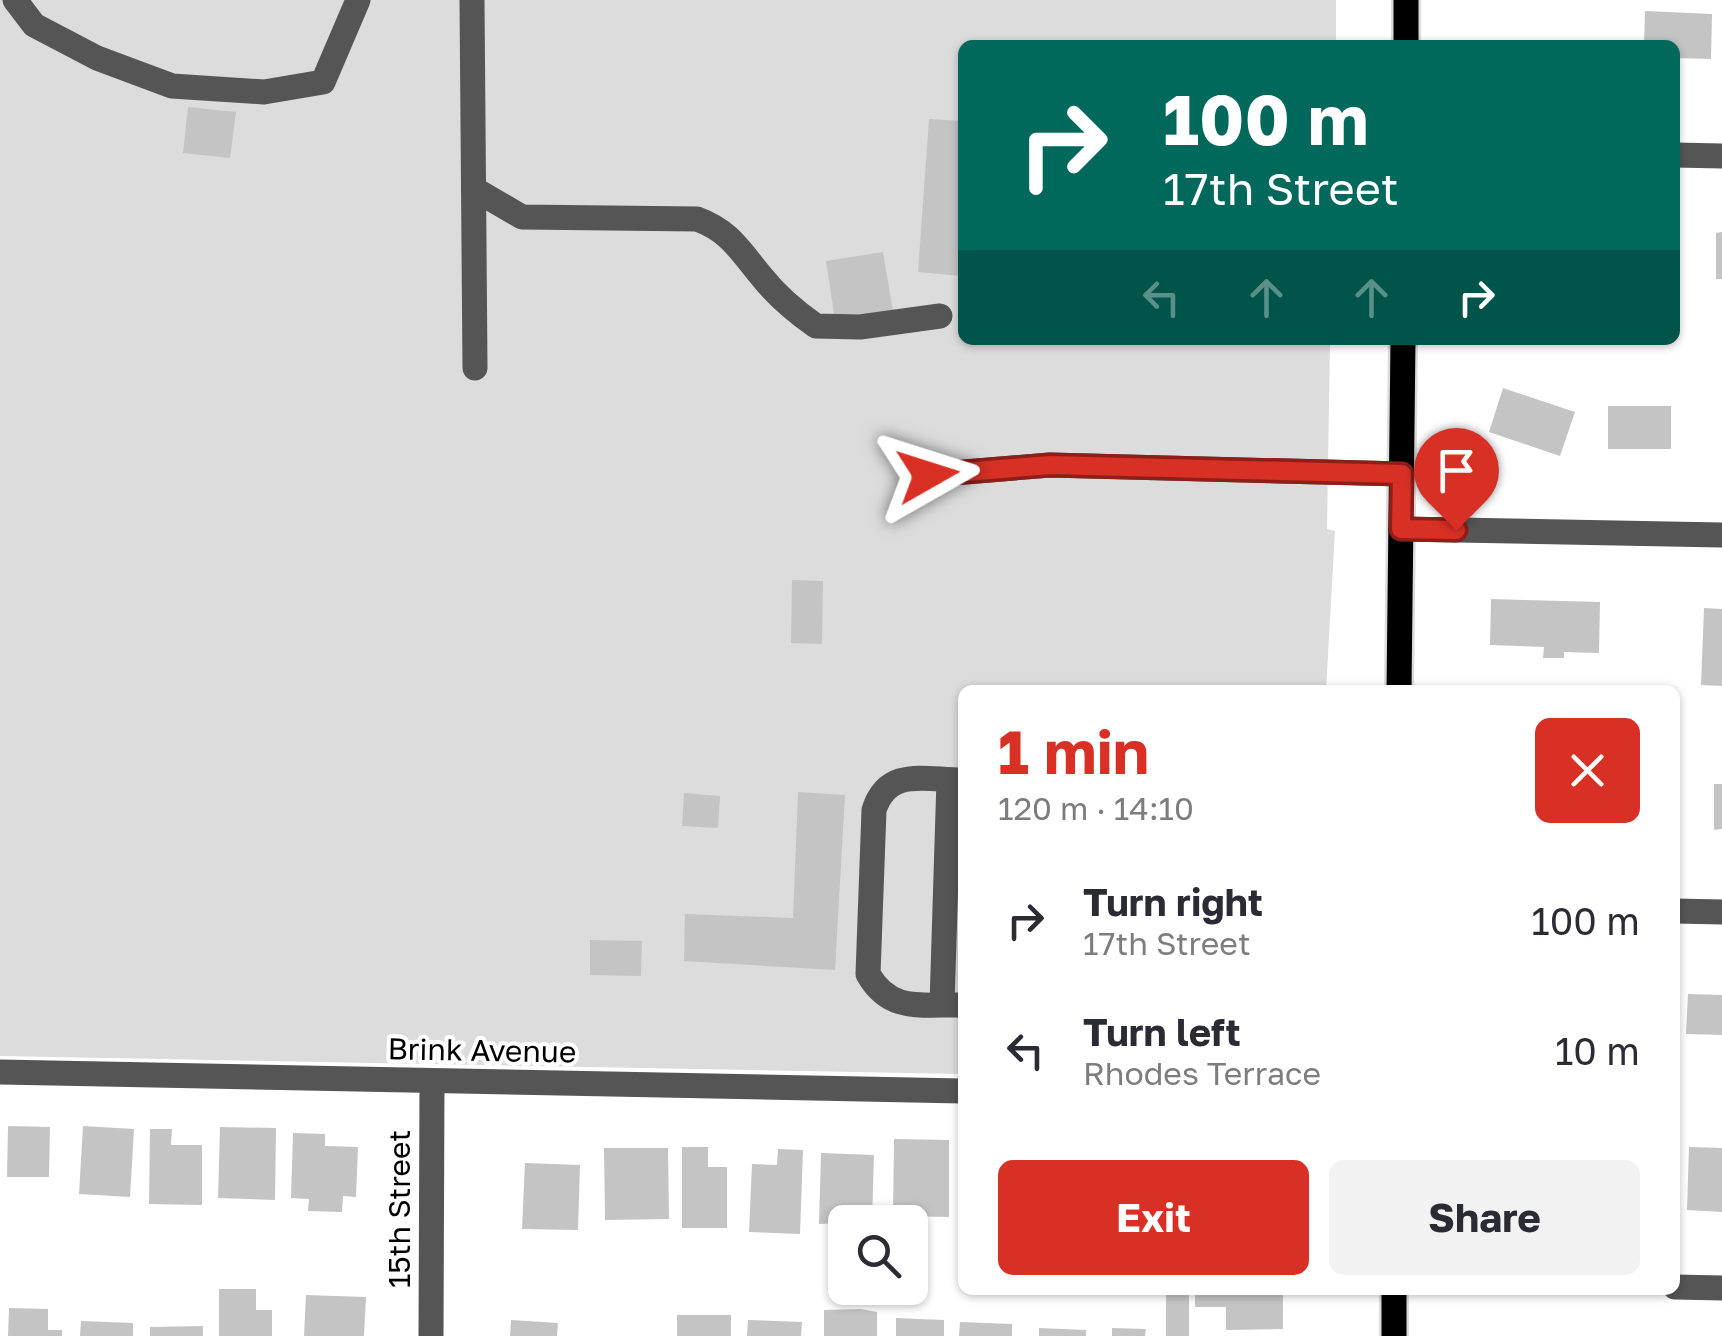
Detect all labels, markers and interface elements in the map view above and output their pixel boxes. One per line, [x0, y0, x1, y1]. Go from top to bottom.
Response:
text: 100 m [1163, 76, 1369, 160]
icon: right [998, 80, 1128, 210]
text: 17th Street [1163, 161, 1399, 215]
icon: left [1134, 270, 1189, 325]
icon: ahead [1239, 270, 1294, 325]
icon: ahead [1344, 270, 1399, 325]
icon: right [1449, 270, 1504, 325]
position arrow [876, 423, 980, 527]
pin [1414, 428, 1499, 531]
icon: arrive [1429, 443, 1484, 498]
text: 1 min [998, 715, 1149, 787]
button: close [1535, 718, 1640, 823]
text: 120 m · 14:10 [998, 789, 1194, 827]
text: Turn right [1083, 879, 1263, 924]
icon: right [998, 893, 1053, 948]
text: 100 m [1531, 898, 1640, 943]
text: 17th Street [1083, 924, 1251, 962]
text: Turn left [1083, 1009, 1241, 1054]
icon: left [998, 1023, 1053, 1078]
text: 10 m [1555, 1028, 1640, 1073]
street label: Brink Avenue [387, 1030, 577, 1070]
text: Rhodes Terrace [1083, 1054, 1321, 1092]
street label: 15th Street [381, 1130, 417, 1288]
button: Exit [998, 1160, 1309, 1275]
button: Share [1329, 1160, 1640, 1275]
map controls [828, 1205, 928, 1305]
button: search [828, 1205, 928, 1305]

